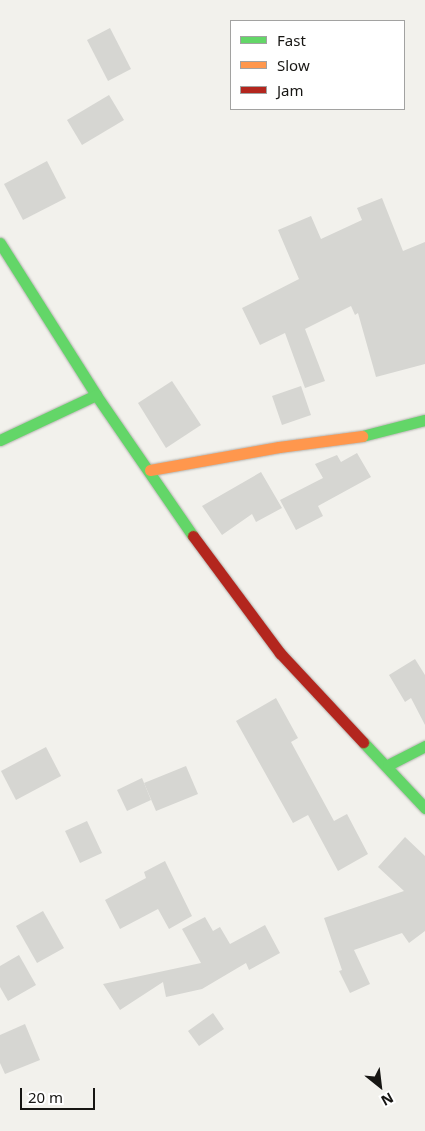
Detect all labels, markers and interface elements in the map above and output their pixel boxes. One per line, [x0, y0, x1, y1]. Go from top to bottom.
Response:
legend [230, 20, 405, 110]
text: Fast [277, 30, 306, 50]
text: Slow [277, 55, 310, 75]
text: Jam [277, 80, 304, 100]
north arrow [355, 1061, 405, 1111]
scale bar [22, 1078, 98, 1110]
text: 20 m [28, 1087, 63, 1107]
text: N [378, 1088, 397, 1111]

